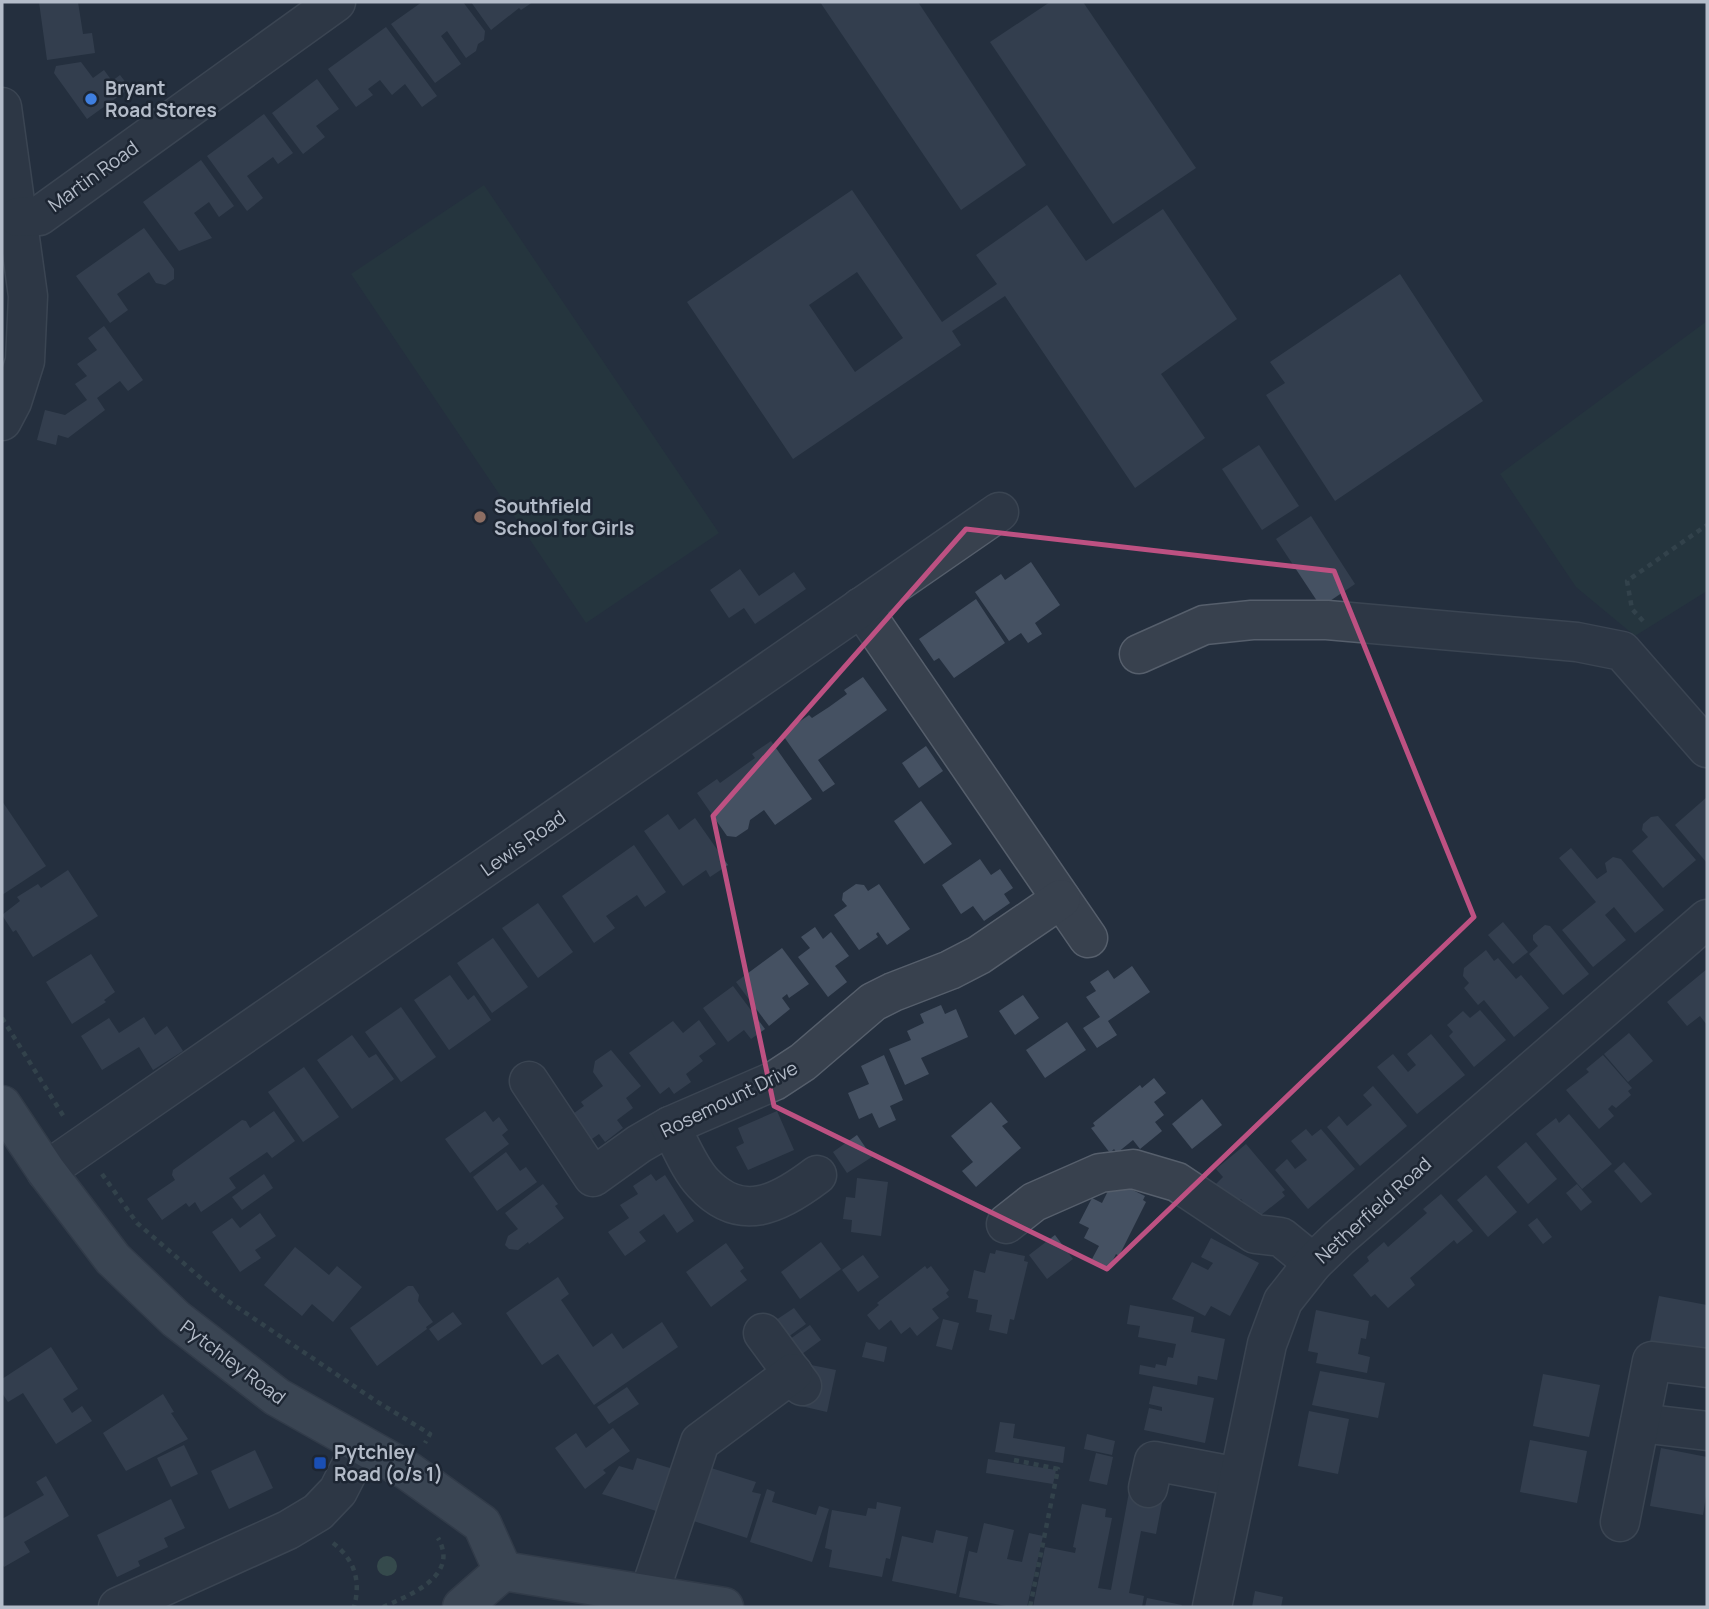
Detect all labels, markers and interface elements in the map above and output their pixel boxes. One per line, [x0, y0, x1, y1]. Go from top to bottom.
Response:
place label: Bryant Road Stores [105, 75, 217, 123]
marker: Bryant Road Stores [83, 91, 99, 107]
street label: Martin Road [43, 134, 143, 218]
place label: Southfield School for Girls [494, 493, 634, 541]
marker: Southfield School for Girls [472, 509, 488, 525]
street label: Lewis Road [475, 804, 571, 882]
street label: Rosemount Drive [656, 1055, 802, 1143]
street label: Netherfield Road [1309, 1151, 1437, 1269]
street label: Pytchley Road [175, 1314, 291, 1410]
place label: Pytchley Road (o/s 1) [334, 1439, 443, 1487]
marker: Pytchley Road (o/s 1) [312, 1455, 328, 1471]

